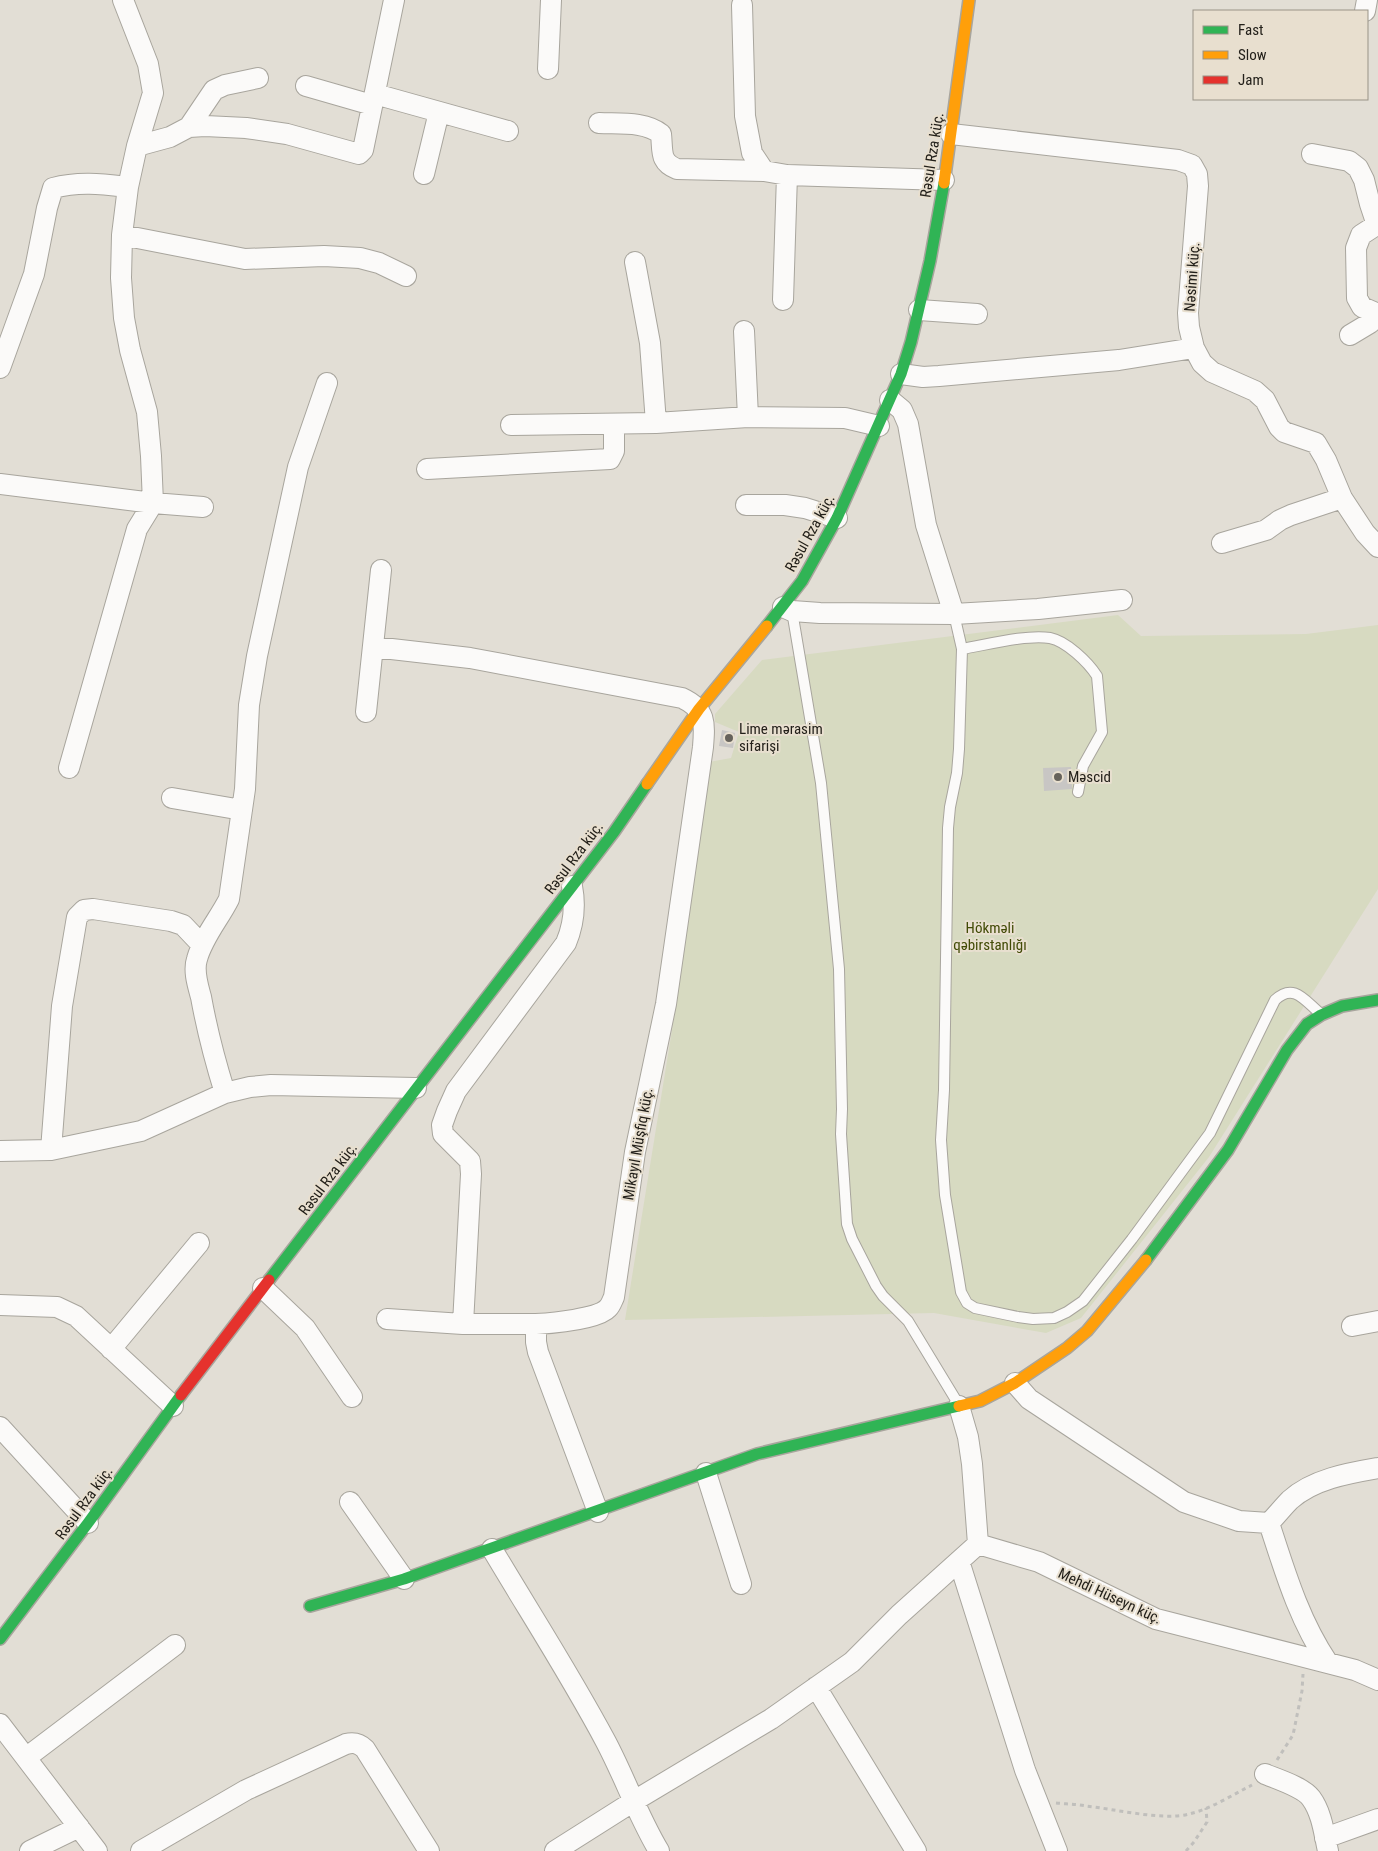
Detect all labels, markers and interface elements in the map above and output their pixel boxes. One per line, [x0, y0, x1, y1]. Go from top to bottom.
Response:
legend [1193, 10, 1368, 100]
text: Fast [1238, 21, 1263, 39]
text: Slow [1238, 46, 1267, 64]
text: Jam [1238, 71, 1264, 89]
street label: Rəsul Rza küç. [916, 111, 948, 199]
street label: Nəsimi küç. [1181, 242, 1203, 312]
street label: Rəsul Rza küç. [781, 491, 839, 575]
place label: Lime mərasim sifarişi [739, 720, 823, 755]
marker: Lime mərasim sifarişi [723, 732, 735, 744]
place label: Məscid [1068, 768, 1111, 786]
marker: Məscid [1052, 771, 1064, 783]
street label: Rəsul Rza küç. [541, 818, 607, 898]
park label: Hökməli qəbirstanlığı [953, 919, 1027, 954]
street label: Mikayıl Müşfiq küç. [619, 1086, 657, 1202]
street label: Rəsul Rza küç. [295, 1139, 361, 1219]
street label: Rəsul Rza küç. [51, 1463, 117, 1543]
street label: Mehdi Hüseyn küç. [1055, 1564, 1165, 1628]

